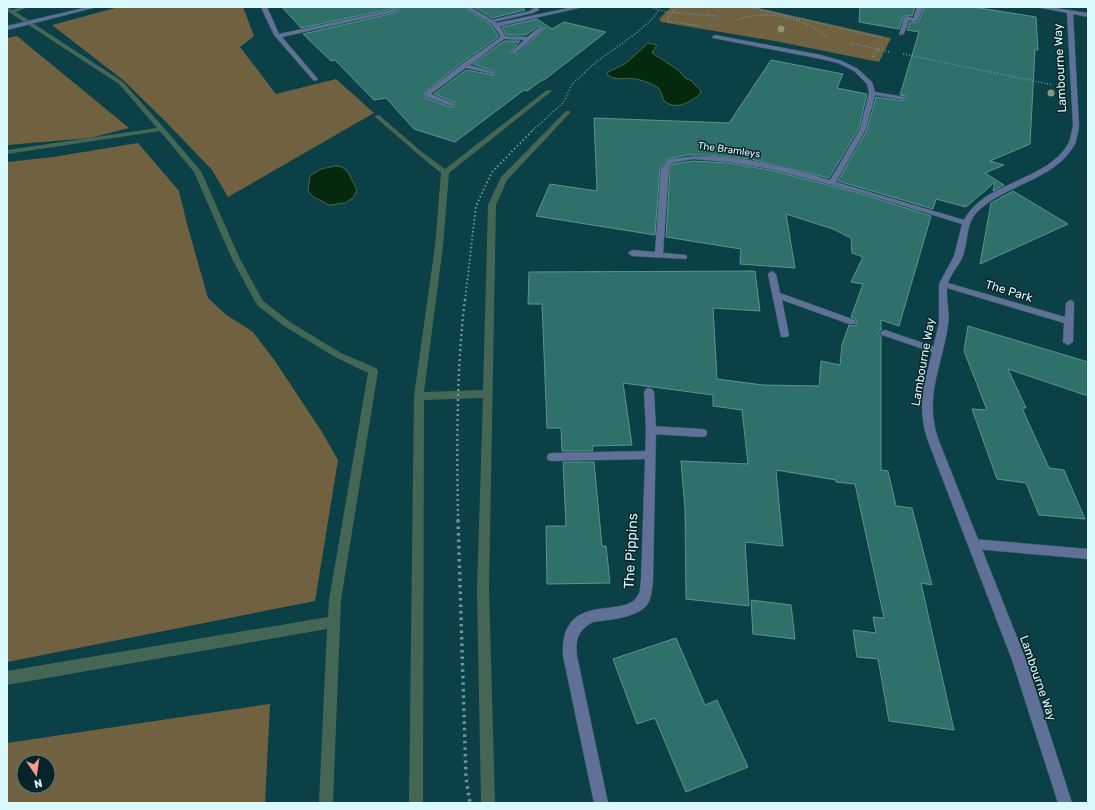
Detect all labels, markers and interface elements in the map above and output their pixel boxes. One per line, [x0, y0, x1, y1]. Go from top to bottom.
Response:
street label: Lambourne Way [1051, 23, 1069, 113]
street label: The Bramleys [697, 140, 761, 160]
street label: The Park [984, 277, 1035, 305]
street label: Lambourne Way [908, 317, 938, 407]
street label: The Pippins [621, 513, 641, 589]
street label: Lambourne Way [1017, 634, 1059, 723]
north arrow [16, 754, 56, 794]
text: N [33, 776, 43, 790]

